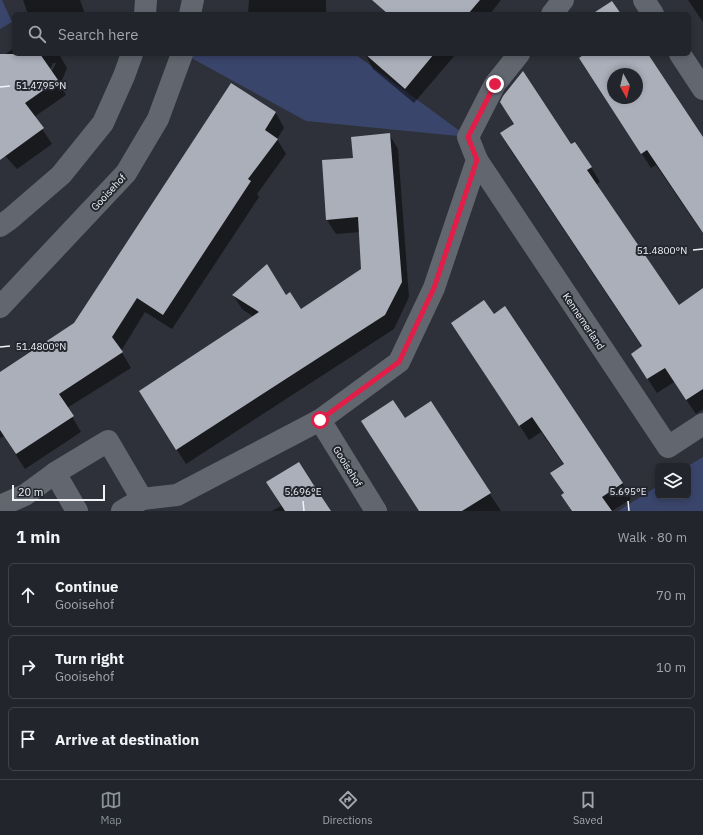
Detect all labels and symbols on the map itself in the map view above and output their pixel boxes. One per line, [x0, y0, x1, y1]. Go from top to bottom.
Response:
north arrow [607, 68, 643, 104]
route end [486, 75, 504, 93]
text: 51.4795°N [16, 79, 66, 92]
street label: Gooisehof [88, 171, 129, 213]
text: 51.4800°N [637, 244, 687, 257]
street label: Kennemerland [560, 290, 607, 352]
text: 51.4800°N [16, 340, 66, 353]
route start [311, 411, 329, 429]
street label: Gooisehof [330, 444, 366, 490]
scale bar [12, 483, 105, 502]
text: 5.696°E [284, 485, 322, 498]
text: 5.695°E [609, 485, 647, 498]

